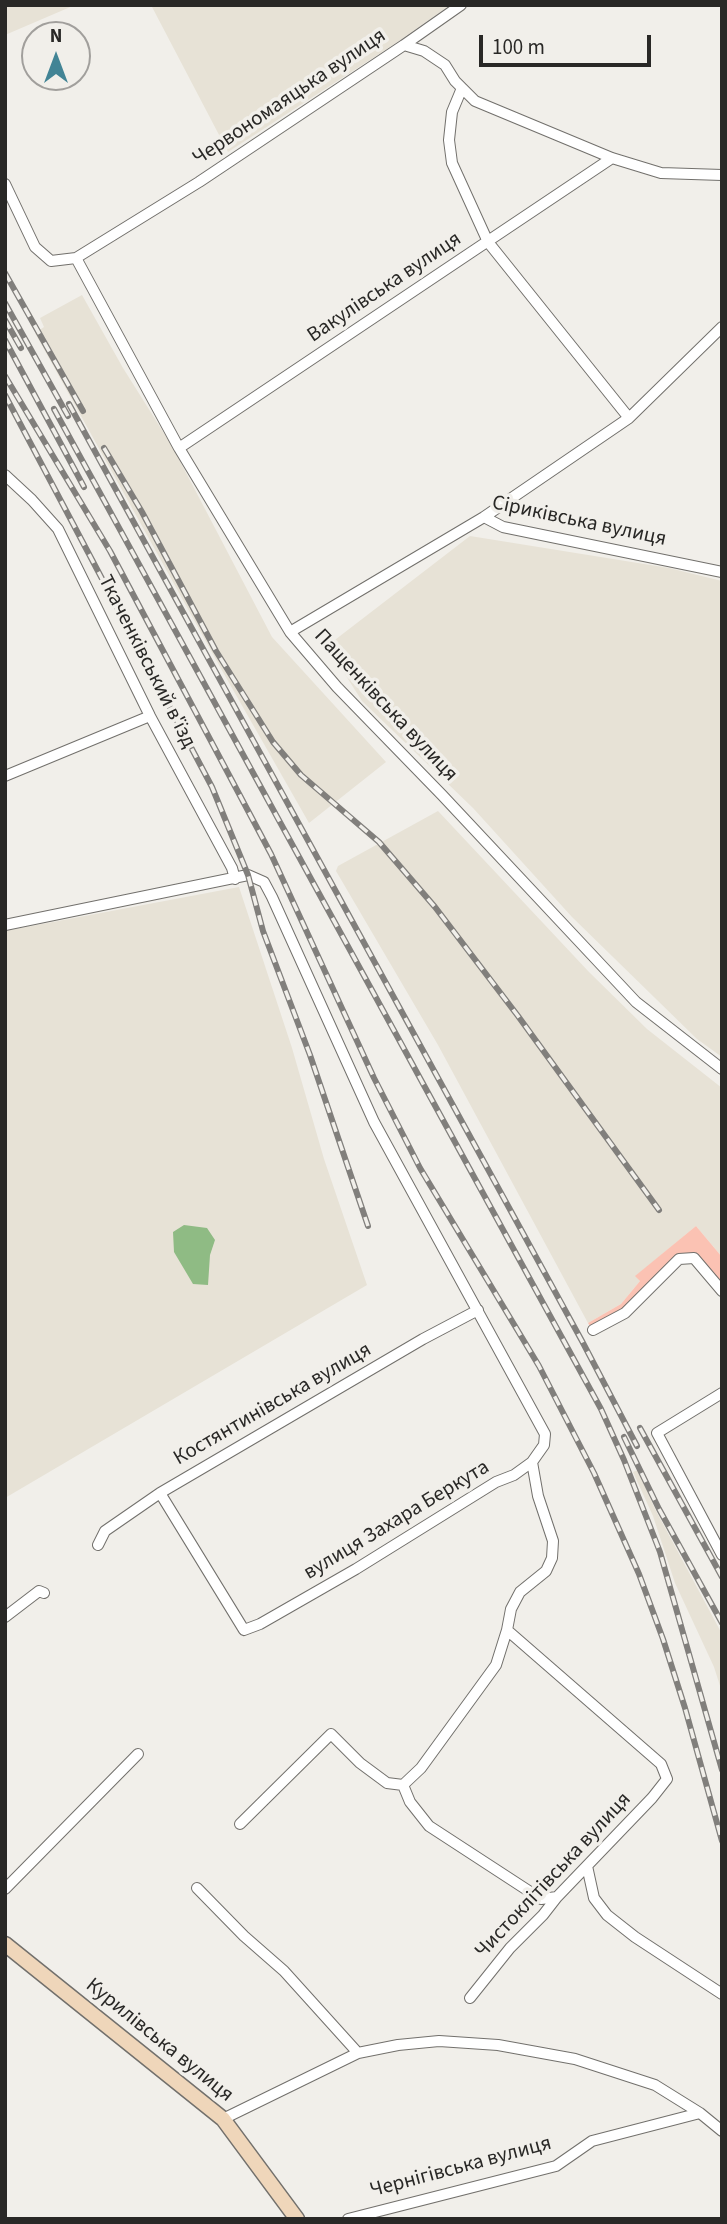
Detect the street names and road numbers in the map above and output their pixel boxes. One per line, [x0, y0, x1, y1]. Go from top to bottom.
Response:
street label: Червономаяцька вулиця [189, 24, 391, 172]
street label: Вакулівська вулиця [303, 227, 467, 349]
street label: Сіриківська вулиця [490, 491, 668, 553]
street label: Ткаченківський в'їзд [92, 572, 200, 752]
street label: Пащенківська вулиця [308, 625, 462, 787]
street label: Костянтинівська вулиця [170, 1338, 376, 1472]
street label: вулиця Захара Беркута [300, 1456, 494, 1586]
street label: Чистоклітівська вулиця [471, 1788, 637, 1964]
street label: Курилівська вулиця [80, 1974, 238, 2108]
street label: Чернігівська вулиця [368, 2132, 554, 2204]

